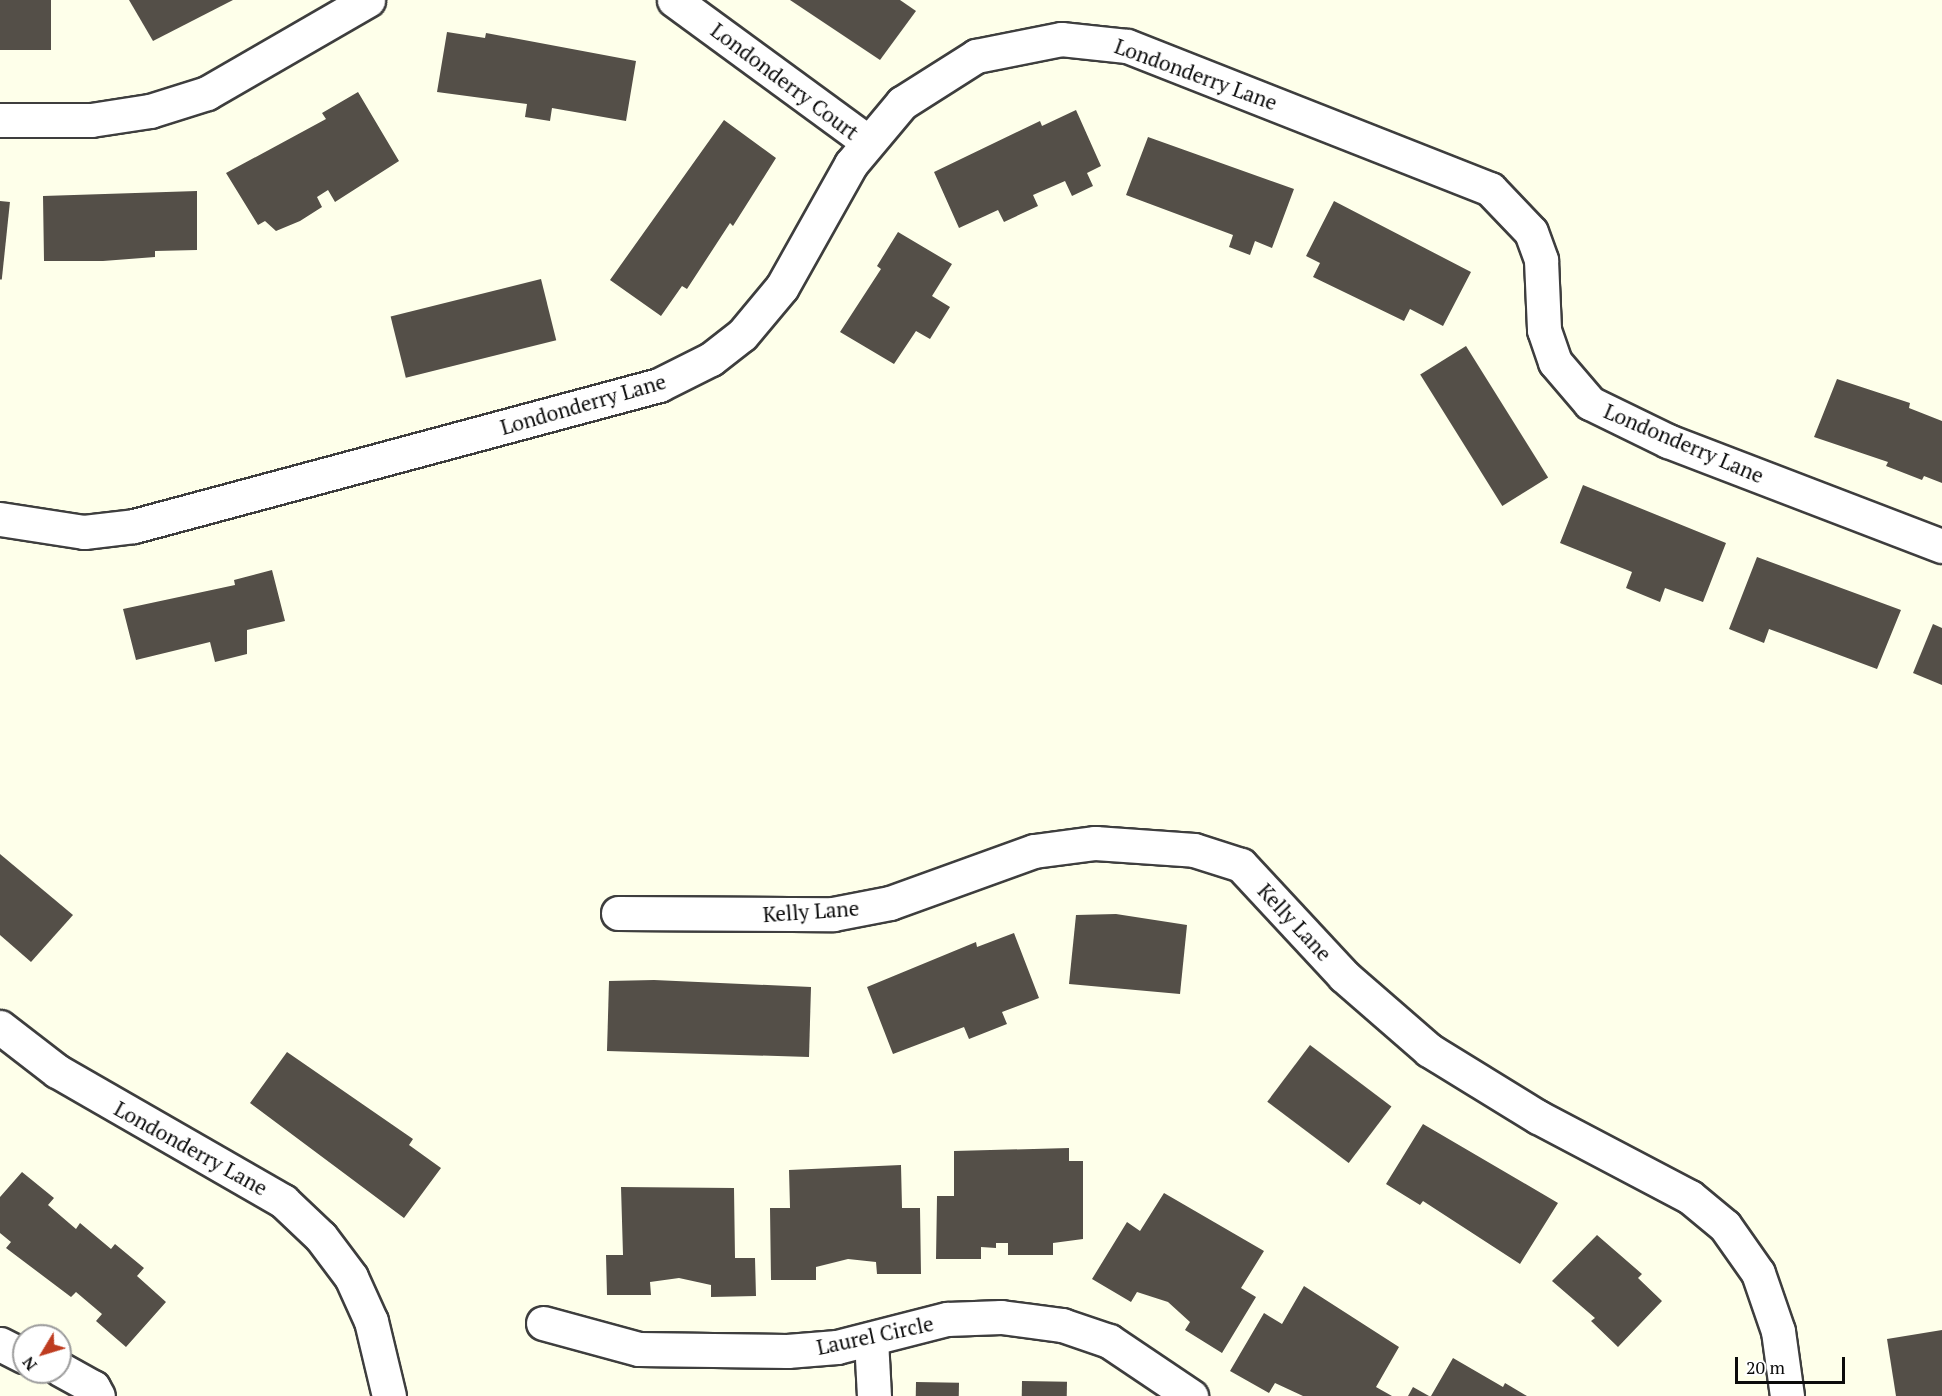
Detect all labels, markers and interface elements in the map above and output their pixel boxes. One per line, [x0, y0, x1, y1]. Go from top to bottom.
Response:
street label: Londonderry Court [706, 17, 864, 145]
street label: Londonderry Lane [1111, 33, 1281, 115]
street label: Londonderry Lane [497, 368, 669, 440]
street label: Londonderry Lane [1600, 398, 1768, 488]
street label: Kelly Lane [1253, 878, 1337, 966]
street label: Kelly Lane [762, 895, 860, 927]
street label: Londonderry Lane [110, 1096, 272, 1200]
street label: Laurel Circle [814, 1310, 936, 1360]
north arrow [12, 1324, 72, 1384]
scale bar [1738, 1345, 1848, 1383]
text: N [17, 1352, 42, 1375]
text: 20 m [1746, 1355, 1785, 1379]

